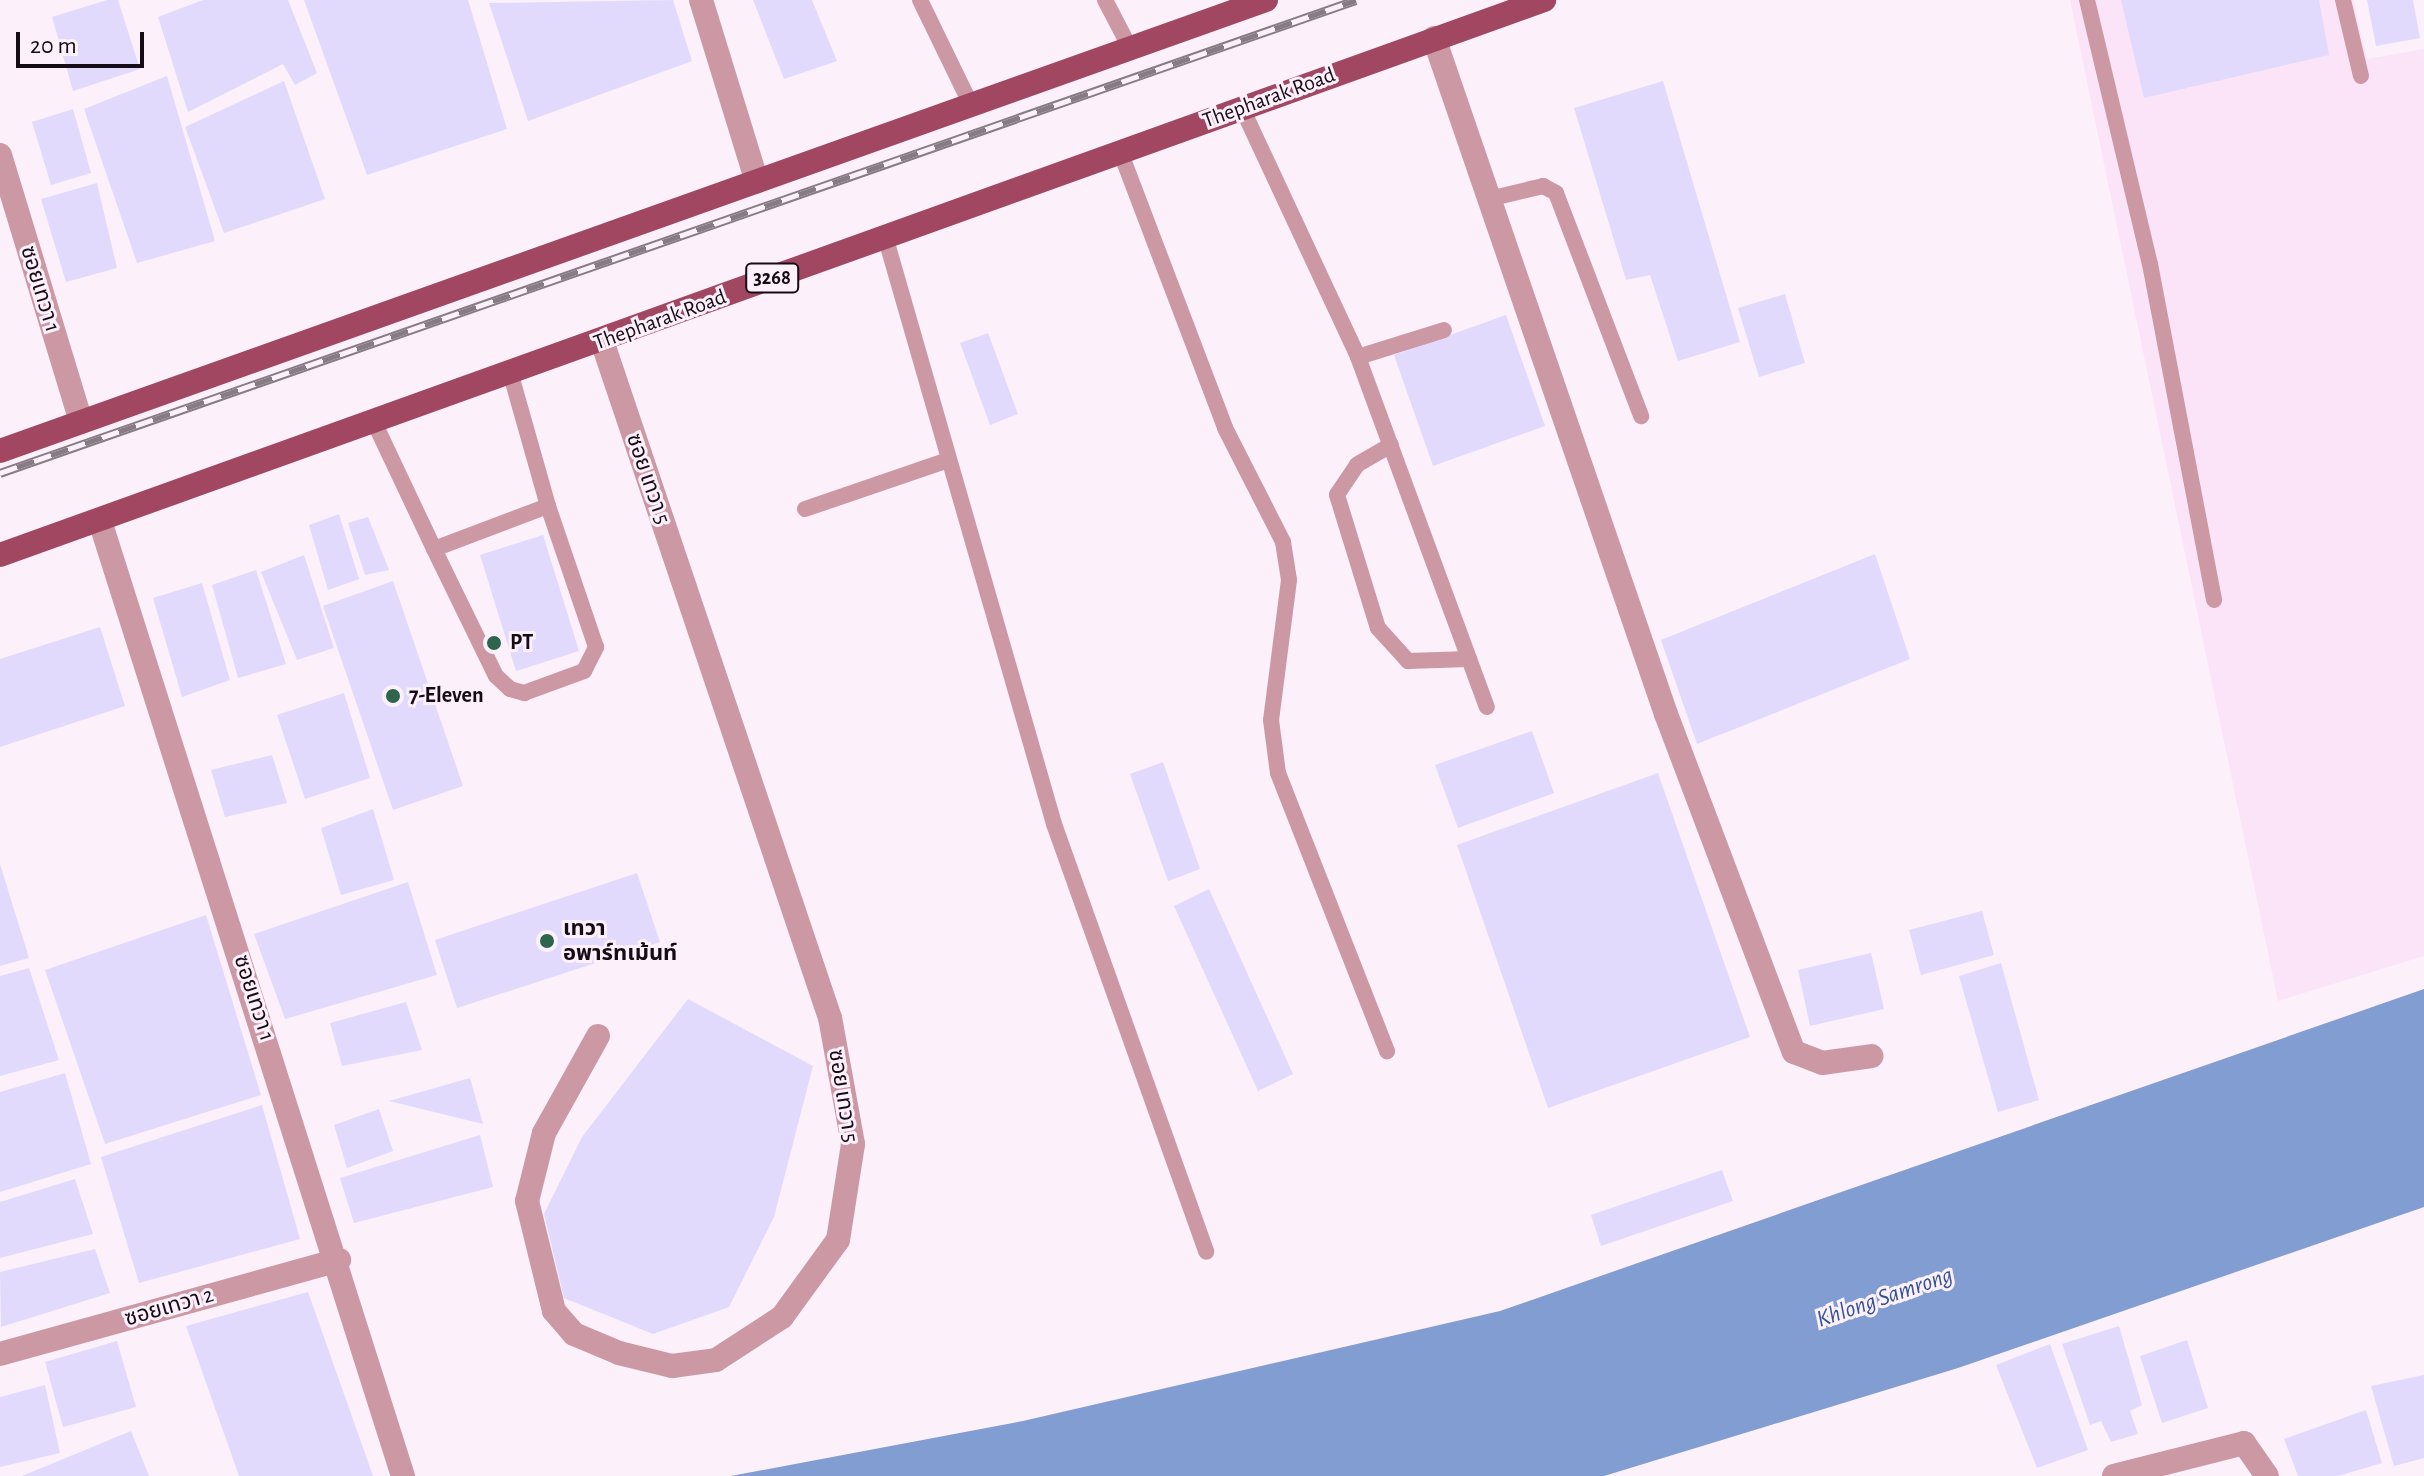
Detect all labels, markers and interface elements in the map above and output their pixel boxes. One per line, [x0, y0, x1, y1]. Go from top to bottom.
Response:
scale bar [20, 16, 148, 66]
text: 20 m [30, 34, 77, 58]
street label: Thepharak Road [1199, 62, 1339, 134]
street label: ซอยเทวา 1 [14, 243, 66, 335]
road number: 3268 [744, 262, 800, 294]
street label: Thepharak Road [590, 284, 730, 356]
street label: ซอย เทวา 5 [620, 430, 676, 528]
place label: PT [510, 630, 533, 656]
marker: PT [485, 634, 503, 652]
place label: 7-Eleven [409, 683, 484, 709]
marker: 7-Eleven [384, 687, 402, 705]
place label: เทวา อพาร์ทเม้นท์ [563, 915, 677, 966]
marker: เทวา อพาร์ทเม้นท์ [538, 932, 556, 950]
street label: ซอยเทวา 1 [228, 952, 280, 1044]
street label: ซอย เทวา 5 [823, 1047, 863, 1145]
water label: Khlong Samrong [1813, 1261, 1957, 1335]
street label: ซอยเทวา 2 [122, 1282, 216, 1332]

